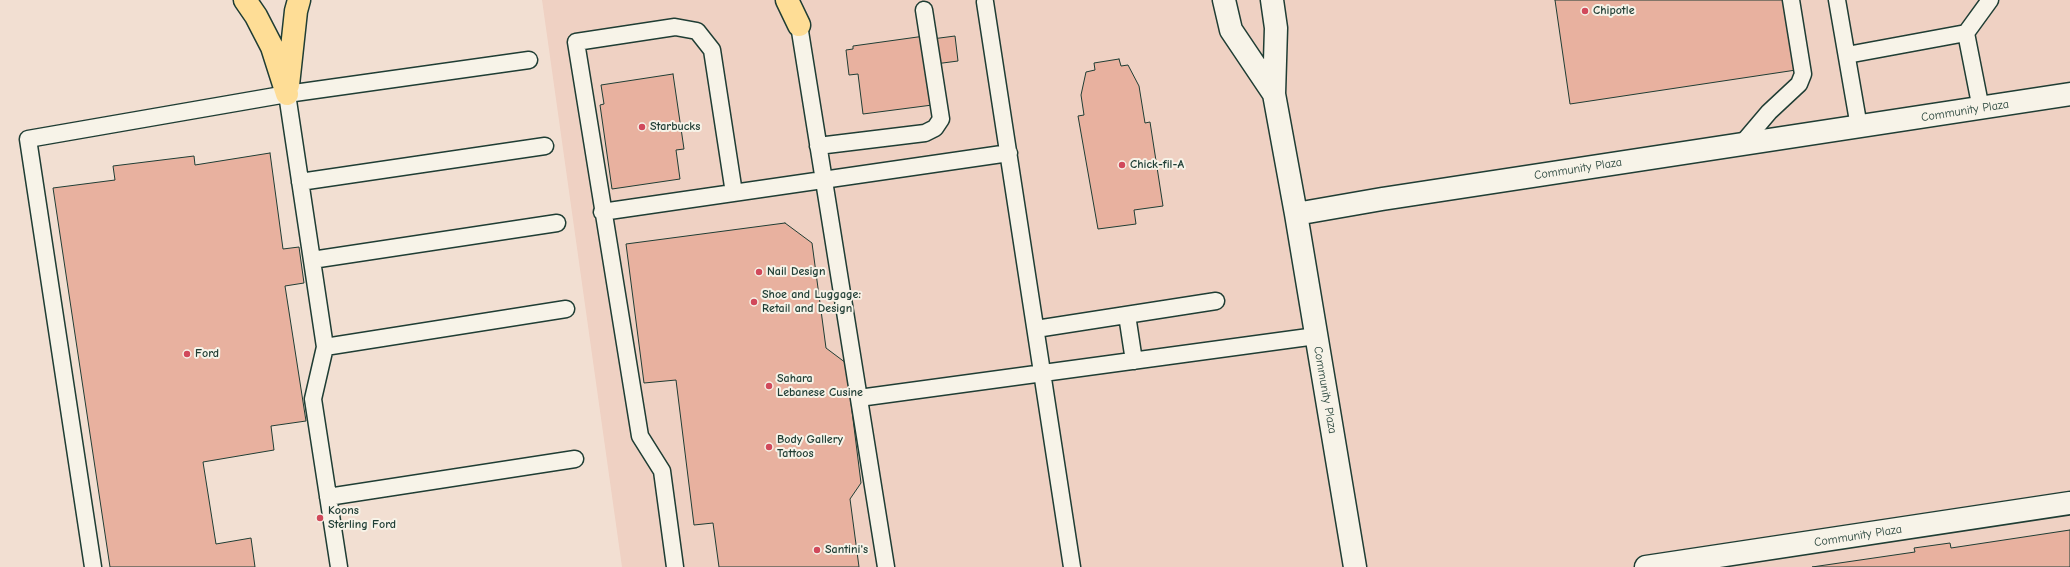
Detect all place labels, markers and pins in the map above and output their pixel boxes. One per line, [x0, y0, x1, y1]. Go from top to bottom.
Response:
place label: Chipotle [1593, 4, 1635, 18]
marker: Chipotle [1580, 6, 1590, 16]
place label: Starbucks [650, 120, 700, 134]
marker: Starbucks [637, 122, 647, 132]
place label: Chick-fil-A [1130, 158, 1184, 172]
marker: Chick-fil-A [1117, 160, 1127, 170]
place label: Nail Design [767, 265, 825, 279]
marker: Nail Design [754, 267, 764, 277]
place label: Shoe and Luggage: Retail and Design [762, 288, 861, 316]
marker: Shoe and Luggage: Retail and Design [749, 297, 759, 307]
place label: Ford [195, 347, 219, 361]
marker: Ford [182, 349, 192, 359]
place label: Sahara Lebanese Cusine [777, 372, 863, 400]
marker: Sahara Lebanese Cusine [764, 381, 774, 391]
place label: Body Gallery Tattoos [777, 433, 843, 461]
marker: Body Gallery Tattoos [764, 442, 774, 452]
place label: Koons Sterling Ford [328, 504, 396, 532]
marker: Koons Sterling Ford [315, 513, 325, 523]
place label: Santini's [825, 543, 868, 557]
marker: Santini's [812, 545, 822, 555]

